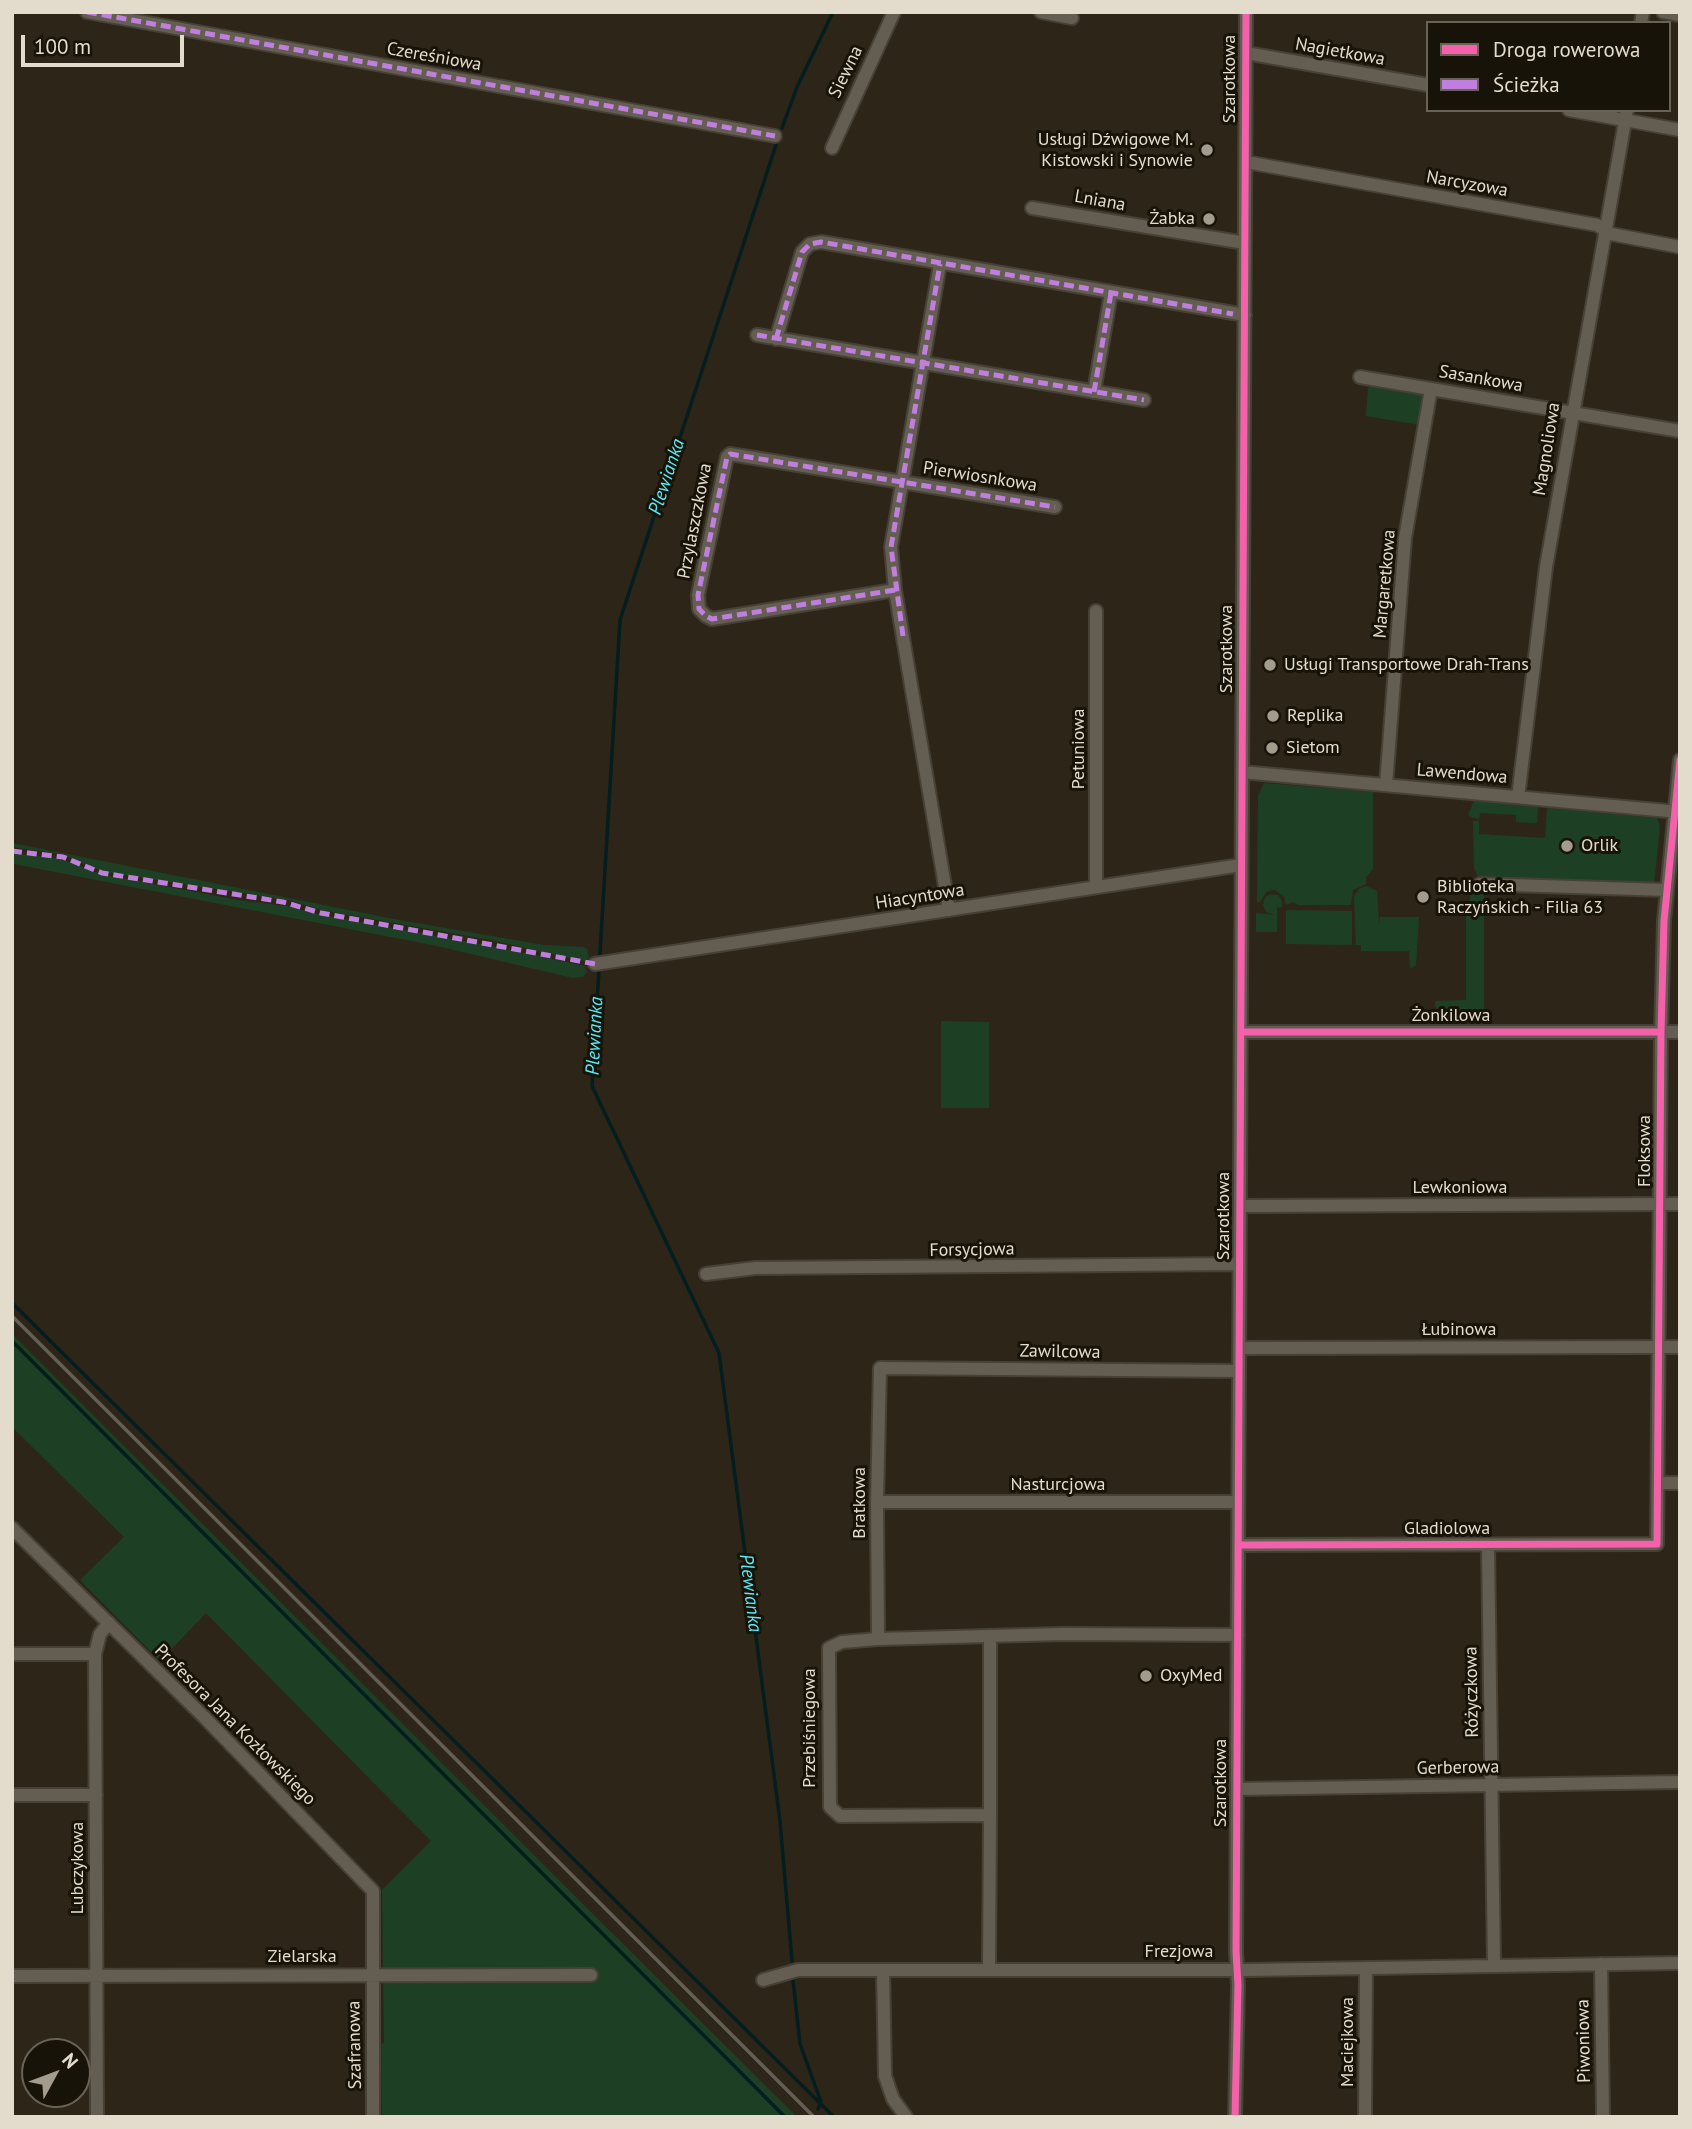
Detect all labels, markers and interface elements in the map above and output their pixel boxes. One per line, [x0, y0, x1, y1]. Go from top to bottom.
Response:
scale bar [24, 21, 187, 65]
legend [1426, 21, 1671, 112]
text: 100 m [34, 33, 91, 60]
street label: Nagietkowa [1293, 33, 1387, 71]
street label: Szarotkowa [1219, 35, 1241, 123]
text: Droga rowerowa [1493, 36, 1640, 63]
street label: Czereśniowa [385, 38, 483, 76]
street label: Siewna [824, 42, 868, 102]
text: Ścieżka [1493, 71, 1560, 98]
place label: Usługi Dźwigowe M. Kistowski i Synowie [1038, 129, 1193, 172]
marker: Usługi Dźwigowe M. Kistowski i Synowie [1199, 142, 1215, 158]
street label: Narcyzowa [1424, 166, 1510, 202]
street label: Lniana [1073, 186, 1127, 216]
place label: Żabka [1149, 208, 1195, 230]
marker: Żabka [1201, 211, 1217, 227]
street label: Sasankowa [1437, 361, 1525, 397]
street label: Magnoliowa [1529, 401, 1565, 497]
water label: Plewianka [644, 436, 690, 518]
street label: Pierwiosnkowa [921, 457, 1039, 497]
street label: Przylaszczkowa [673, 461, 717, 581]
street label: Margaretkowa [1369, 529, 1401, 639]
street label: Szarotkowa [1216, 605, 1238, 693]
place label: Usługi Transportowe Drah-Trans [1284, 654, 1529, 676]
marker: Usługi Transportowe Drah-Trans [1262, 657, 1278, 673]
place label: Replika [1287, 705, 1343, 727]
marker: Replika [1265, 708, 1281, 724]
street label: Petuniowa [1068, 709, 1090, 789]
place label: Sietom [1286, 737, 1340, 759]
marker: Sietom [1264, 740, 1280, 756]
street label: Lawendowa [1416, 759, 1508, 789]
place label: Orlik [1581, 835, 1618, 857]
marker: Orlik [1559, 838, 1575, 854]
place label: Biblioteka Raczyńskich - Filia 63 [1437, 876, 1603, 918]
street label: Hiacyntowa [874, 879, 966, 915]
marker: Biblioteka Raczyńskich - Filia 63 [1415, 889, 1431, 905]
water label: Plewianka [582, 996, 608, 1076]
street label: Żonkilowa [1412, 1005, 1490, 1027]
street label: Floksowa [1634, 1115, 1656, 1187]
street label: Szarotkowa [1213, 1172, 1235, 1260]
street label: Lewkoniowa [1413, 1177, 1507, 1199]
street label: Forsycjowa [929, 1238, 1015, 1262]
street label: Łubinowa [1422, 1319, 1496, 1341]
street label: Zawilcowa [1019, 1340, 1101, 1364]
street label: Bratkowa [849, 1467, 871, 1539]
street label: Nasturcjowa [1010, 1474, 1106, 1496]
street label: Gladiolowa [1404, 1518, 1490, 1540]
water label: Plewianka [734, 1553, 766, 1633]
street label: Profesora Jana Kozłowskiego [150, 1640, 320, 1810]
street label: Różyczkowa [1460, 1646, 1484, 1738]
place label: OxyMed [1160, 1665, 1222, 1687]
street label: Przebiśniegowa [799, 1668, 821, 1788]
marker: OxyMed [1138, 1668, 1154, 1684]
street label: Szarotkowa [1210, 1739, 1232, 1827]
street label: Gerberowa [1416, 1756, 1500, 1780]
street label: Lubczykowa [67, 1822, 89, 1914]
street label: Frezjowa [1145, 1941, 1213, 1963]
street label: Zielarska [267, 1946, 337, 1968]
street label: Maciejkowa [1337, 1997, 1359, 2087]
street label: Piwoniowa [1572, 1999, 1596, 2083]
street label: Szafranowa [343, 2000, 367, 2090]
north arrow [21, 2038, 91, 2108]
text: N [57, 2048, 83, 2073]

